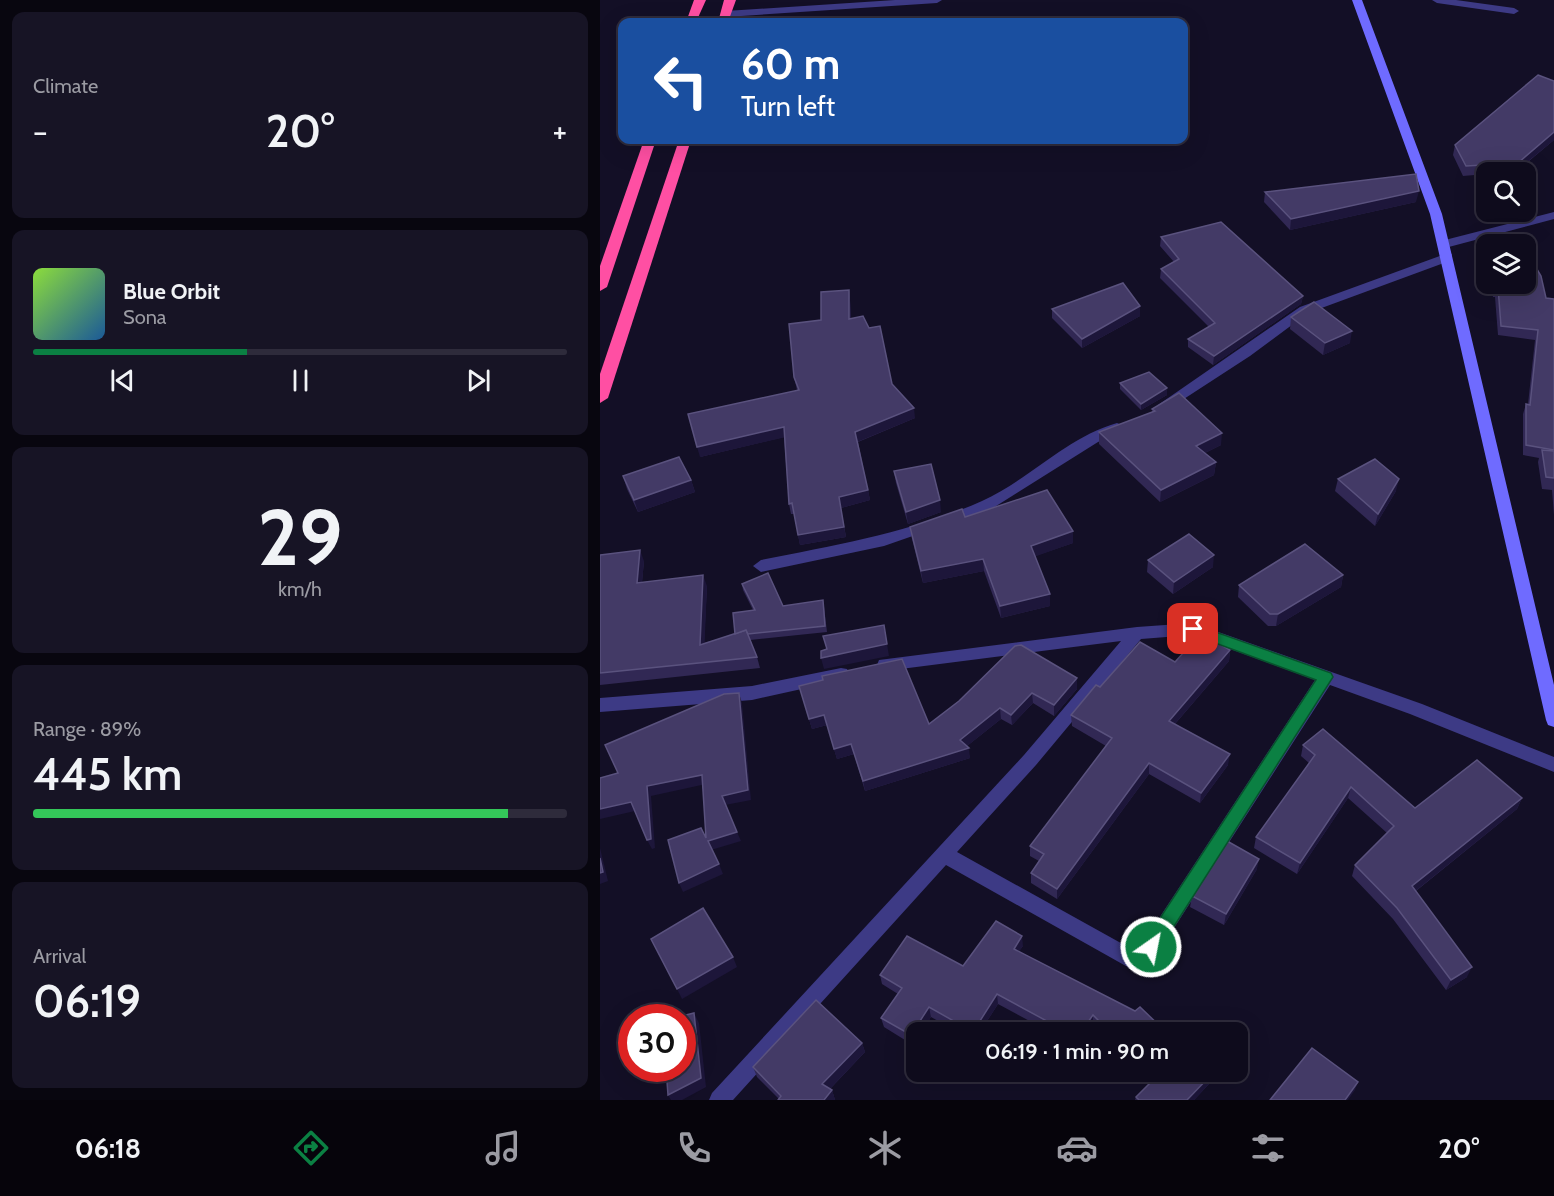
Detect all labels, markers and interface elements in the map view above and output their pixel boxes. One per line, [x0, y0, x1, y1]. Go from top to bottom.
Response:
text: 60 m [741, 38, 840, 90]
icon: left [642, 42, 720, 120]
text: Climate [33, 74, 98, 98]
text: Turn left [741, 90, 835, 123]
text: 20° [266, 104, 334, 158]
text: − [33, 111, 48, 151]
text: + [552, 111, 567, 151]
map controls [1476, 162, 1536, 294]
button: search [1476, 162, 1536, 222]
button: layers [1476, 234, 1536, 294]
text: Blue Orbit [123, 278, 220, 305]
text: Sona [123, 305, 166, 329]
icon: previous [106, 364, 139, 397]
icon: pause [284, 364, 317, 397]
icon: next [462, 364, 495, 397]
text: 29 [257, 490, 343, 585]
text: km/h [278, 577, 322, 601]
pin [1167, 603, 1218, 654]
icon: arrive [1176, 612, 1209, 645]
text: Range · 89% [33, 717, 141, 741]
text: 445 km [33, 747, 182, 801]
position arrow [1119, 915, 1183, 979]
text: Arrival [33, 944, 86, 968]
text: 06:19 [33, 974, 141, 1028]
speed limit sign: 30 [618, 1004, 696, 1082]
text: 06:19 · 1 min · 90 m [985, 1038, 1169, 1065]
icon: directions [290, 1127, 332, 1169]
icon: music [482, 1127, 524, 1169]
icon: phone [673, 1127, 715, 1169]
icon: climate [864, 1127, 906, 1169]
icon: car [1056, 1127, 1098, 1169]
icon: filters [1247, 1127, 1289, 1169]
text: 06:18 [75, 1132, 141, 1165]
text: 20° [1438, 1132, 1479, 1165]

